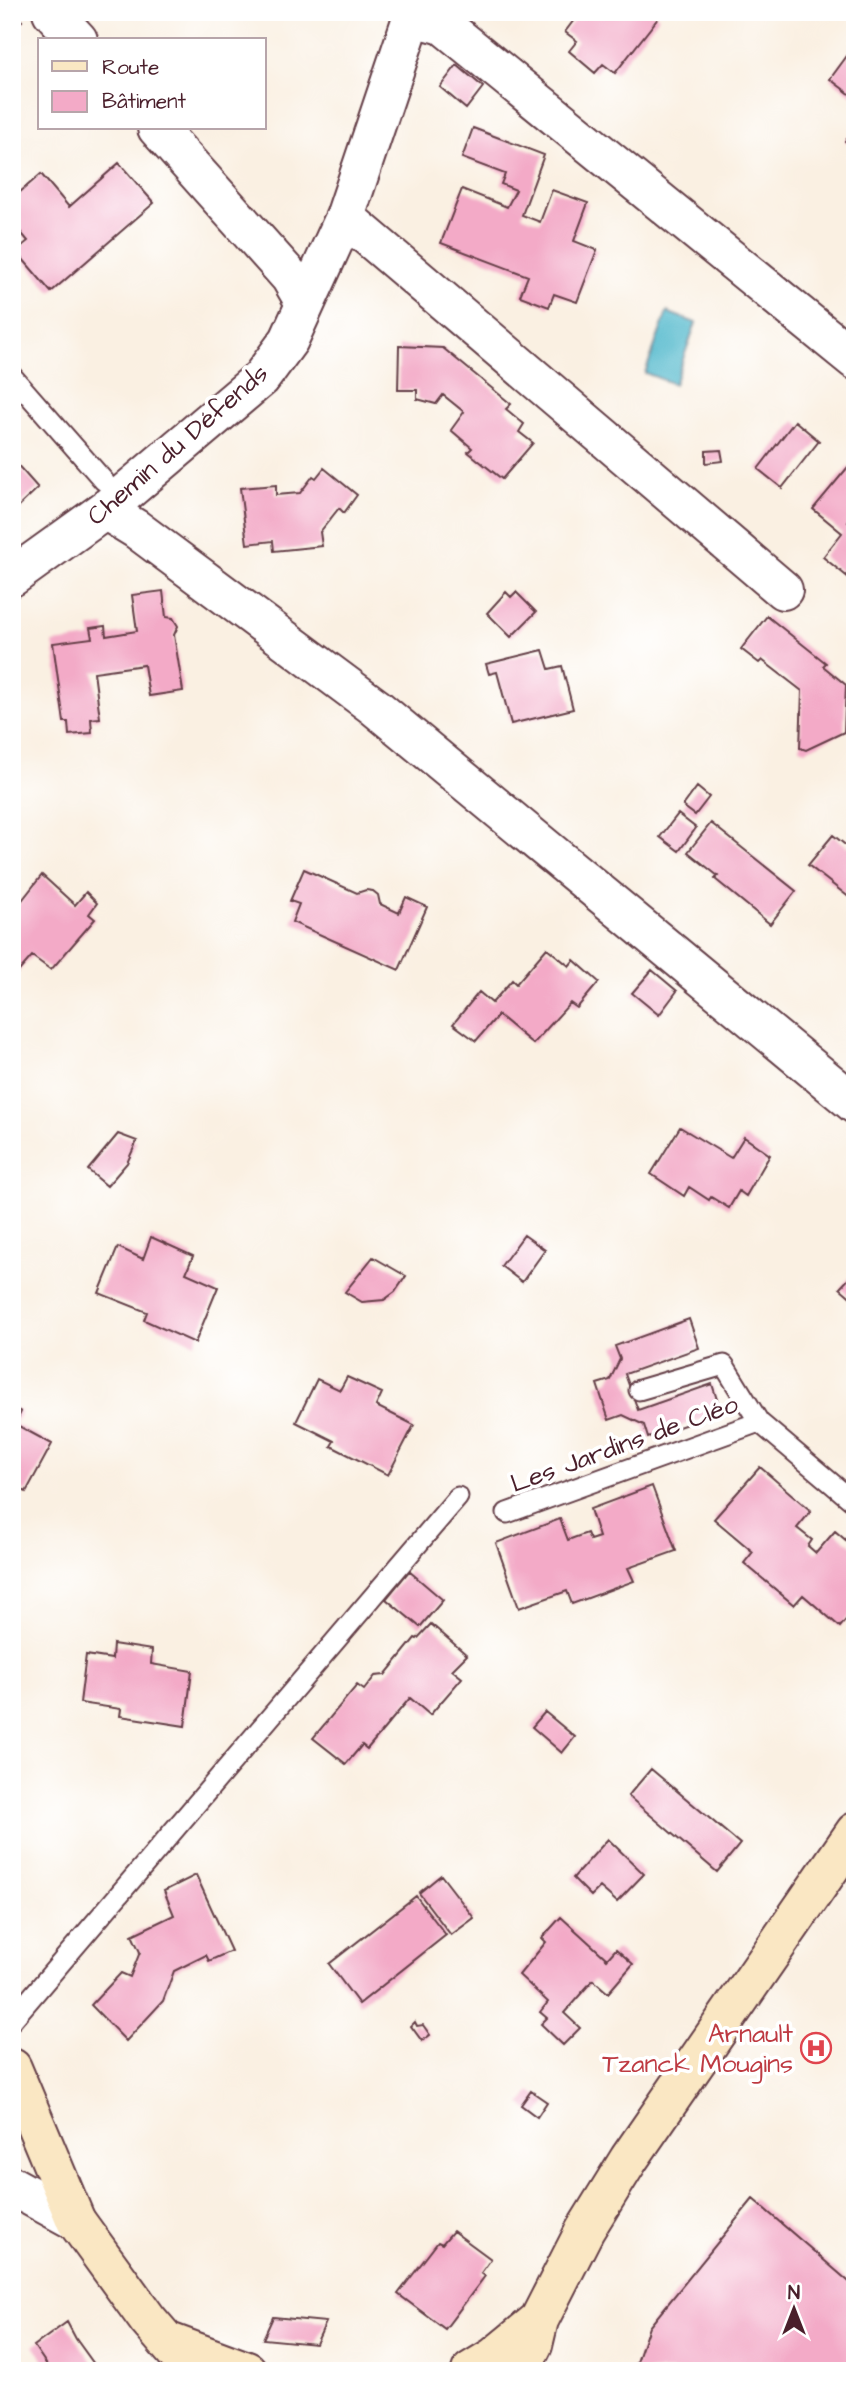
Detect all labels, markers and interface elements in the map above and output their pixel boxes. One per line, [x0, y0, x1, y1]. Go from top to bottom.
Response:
legend [38, 38, 266, 130]
text: Route [102, 53, 159, 82]
text: Bâtiment [102, 87, 186, 116]
street label: Chemin du Défends [79, 356, 276, 534]
street label: Les Jardins de Cléo [506, 1386, 743, 1502]
place label: Arnault Tzanck Mougins [602, 2016, 793, 2084]
hospital icon: Arnault Tzanck Mougins [799, 2031, 833, 2065]
north arrow [758, 2274, 828, 2344]
text: N [788, 2280, 800, 2307]

